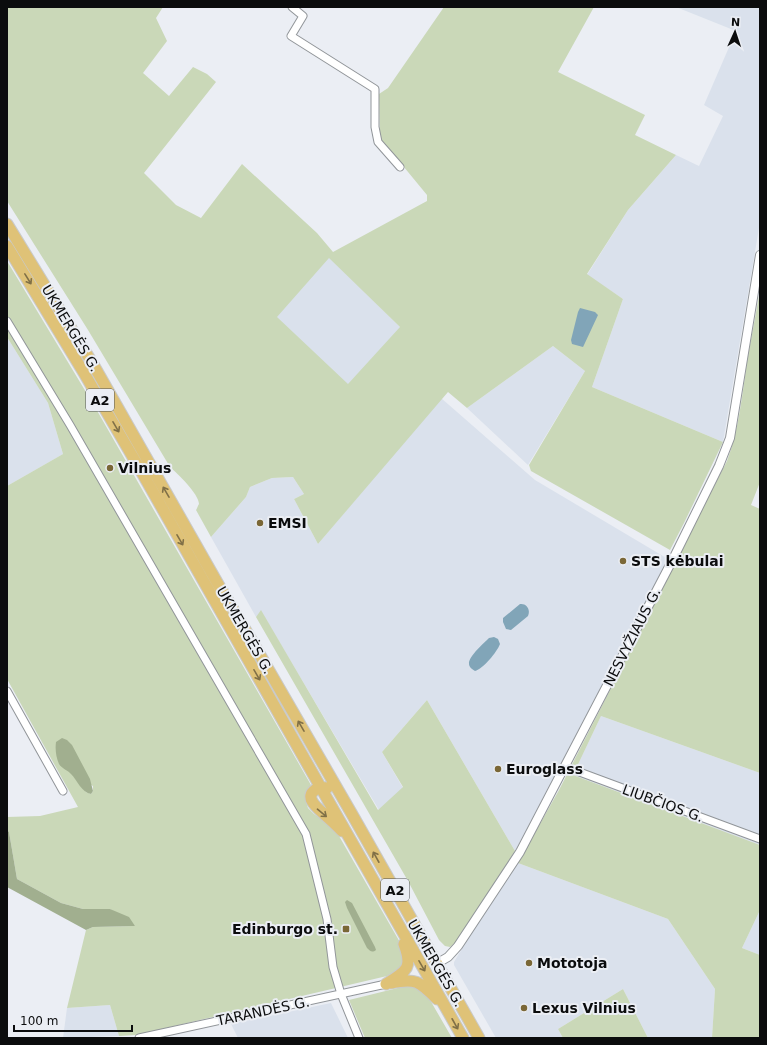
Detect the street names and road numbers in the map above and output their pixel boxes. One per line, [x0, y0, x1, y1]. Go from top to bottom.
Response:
street label: UKMERGĖS G. [39, 281, 104, 374]
road number: A2 [86, 389, 114, 411]
street label: UKMERGĖS G. [213, 583, 277, 677]
street label: NESVYŽIAUS G. [599, 585, 664, 689]
street label: LIUBČIOS G. [620, 780, 706, 825]
road number: A2 [381, 879, 409, 901]
street label: UKMERGĖS G. [404, 916, 468, 1010]
street label: TARANDĖS G. [214, 992, 311, 1029]

